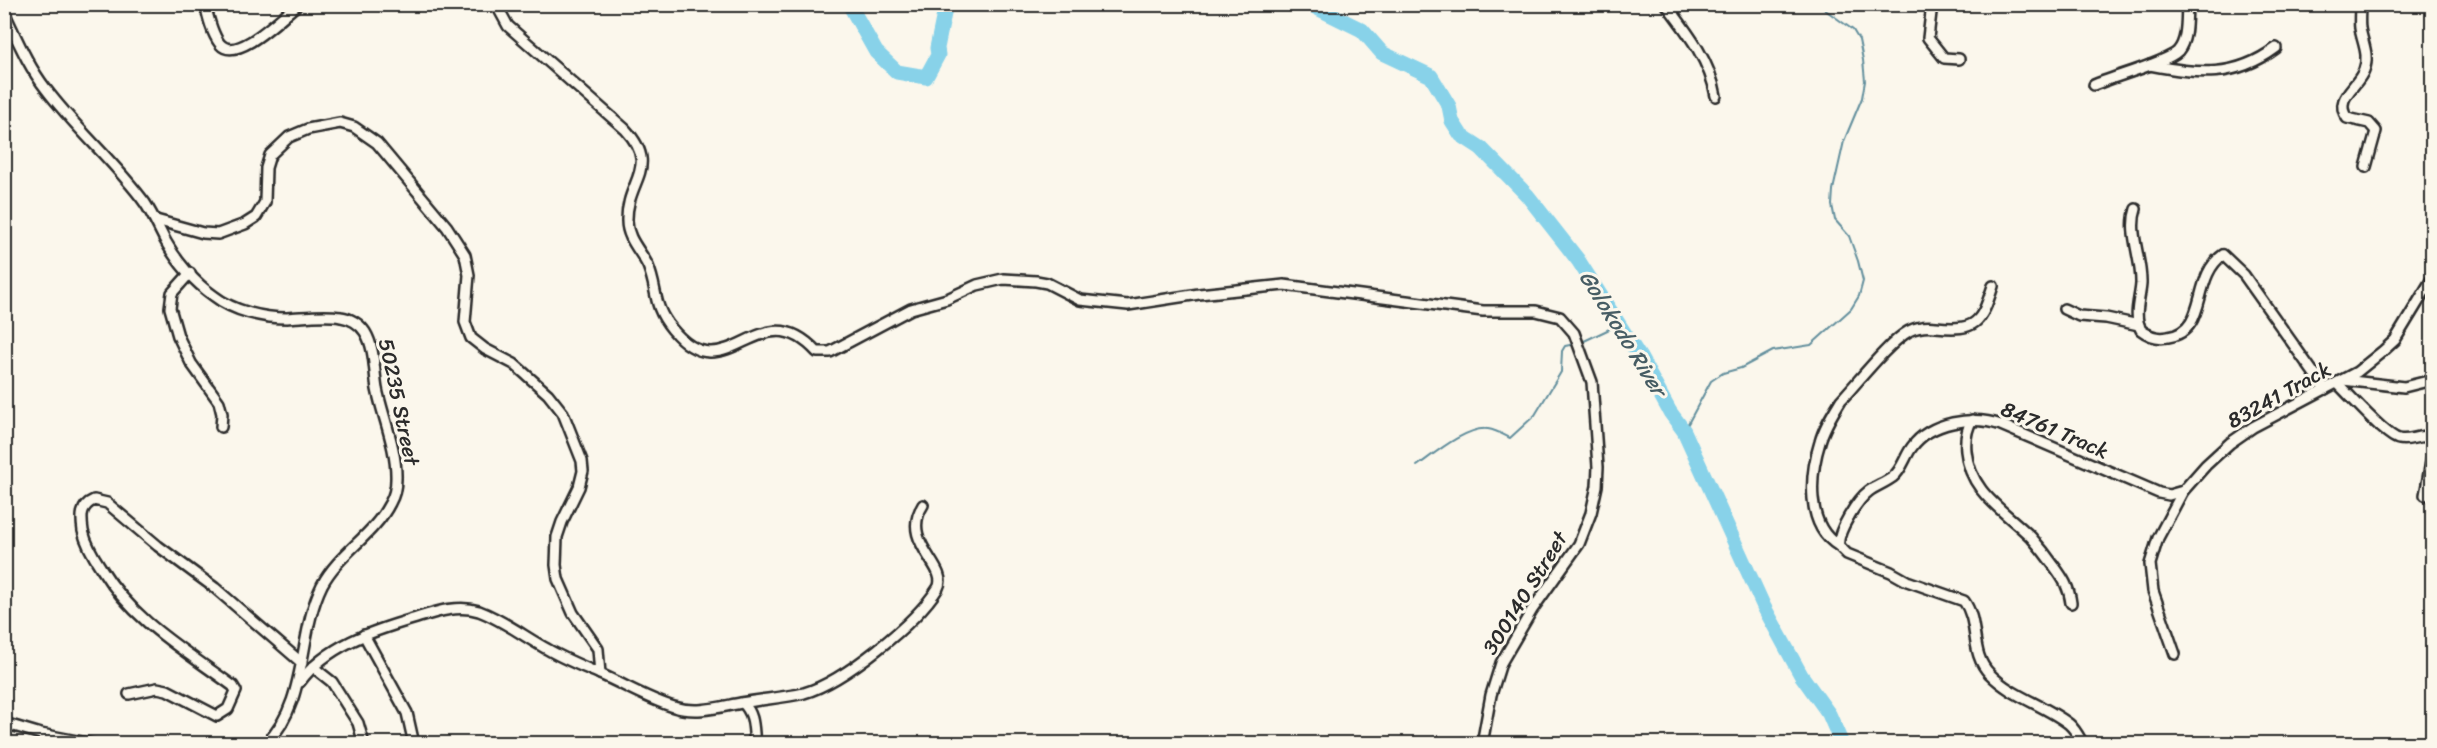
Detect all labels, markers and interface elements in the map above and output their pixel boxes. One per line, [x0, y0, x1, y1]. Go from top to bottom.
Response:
water label: Golokodo River [1569, 262, 1679, 407]
street label: 50235 Street [367, 335, 431, 471]
street label: 83241 Track [2220, 351, 2338, 439]
street label: 84761 Track [1995, 390, 2115, 470]
street label: 300140 Street [1472, 522, 1579, 662]

